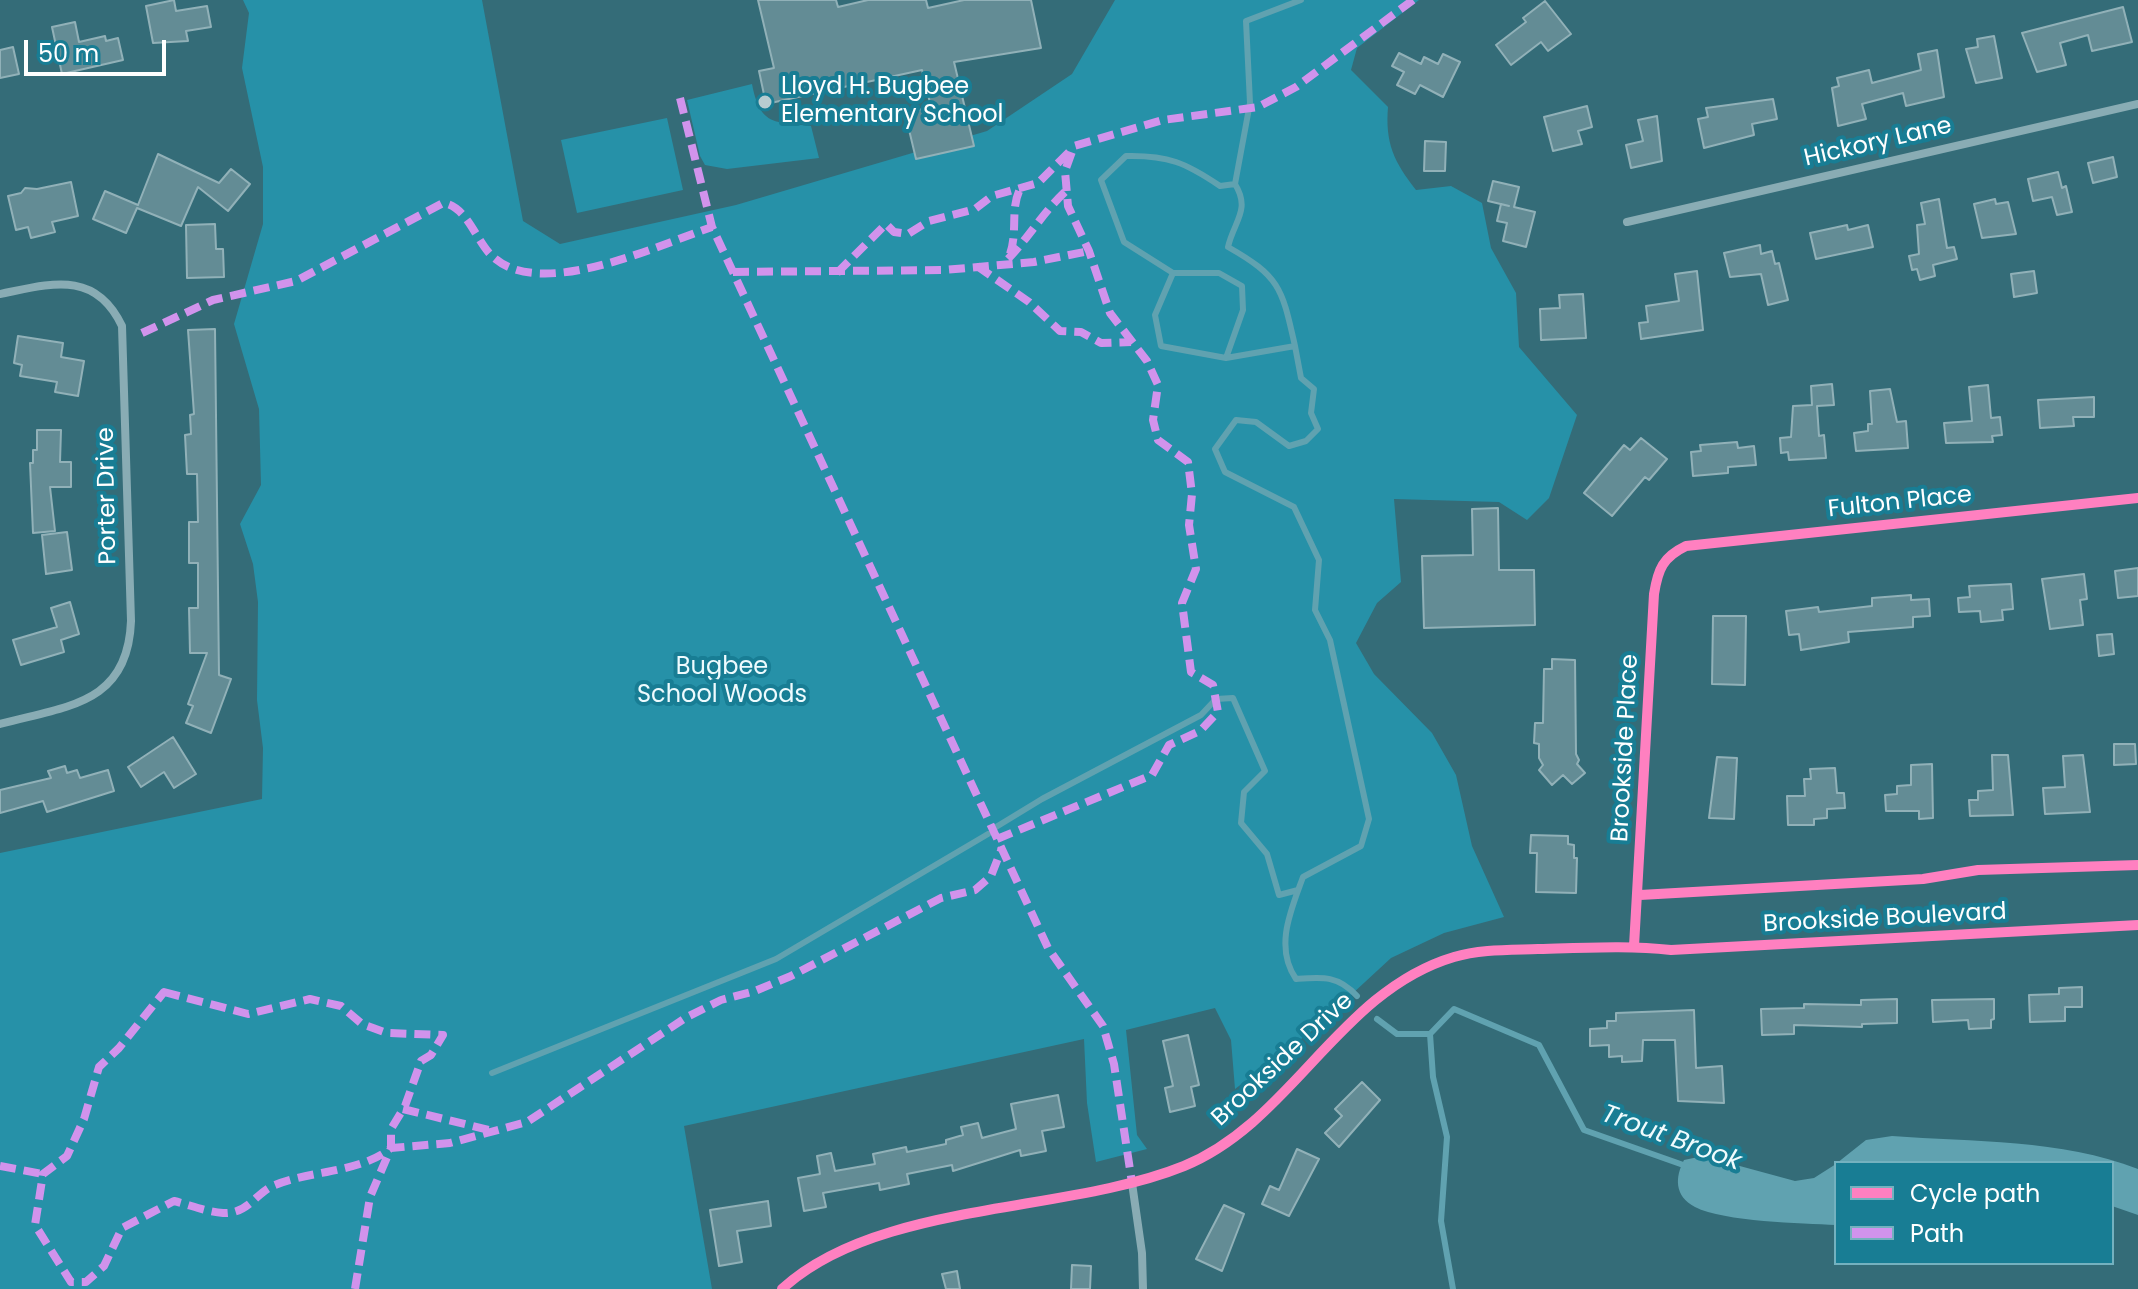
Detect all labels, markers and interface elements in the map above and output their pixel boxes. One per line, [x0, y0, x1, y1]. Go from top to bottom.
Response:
scale bar [28, 24, 170, 74]
text: 50 m [38, 37, 99, 70]
place label: Lloyd H. Bugbee Elementary School [781, 74, 1004, 130]
marker: Lloyd H. Bugbee Elementary School [756, 93, 774, 111]
street label: Hickory Lane [1801, 112, 1955, 174]
street label: Porter Drive [92, 427, 124, 565]
street label: Fulton Place [1827, 481, 1973, 525]
street label: Brookside Place [1607, 653, 1645, 843]
park label: Bugbee School Woods [637, 654, 807, 710]
street label: Brookside Boulevard [1763, 898, 2007, 940]
street label: Brookside Drive [1206, 987, 1360, 1133]
water label: Trout Brook [1597, 1099, 1745, 1179]
legend [1834, 1161, 2114, 1265]
text: Cycle path [1910, 1177, 2040, 1210]
text: Path [1910, 1217, 1964, 1250]

